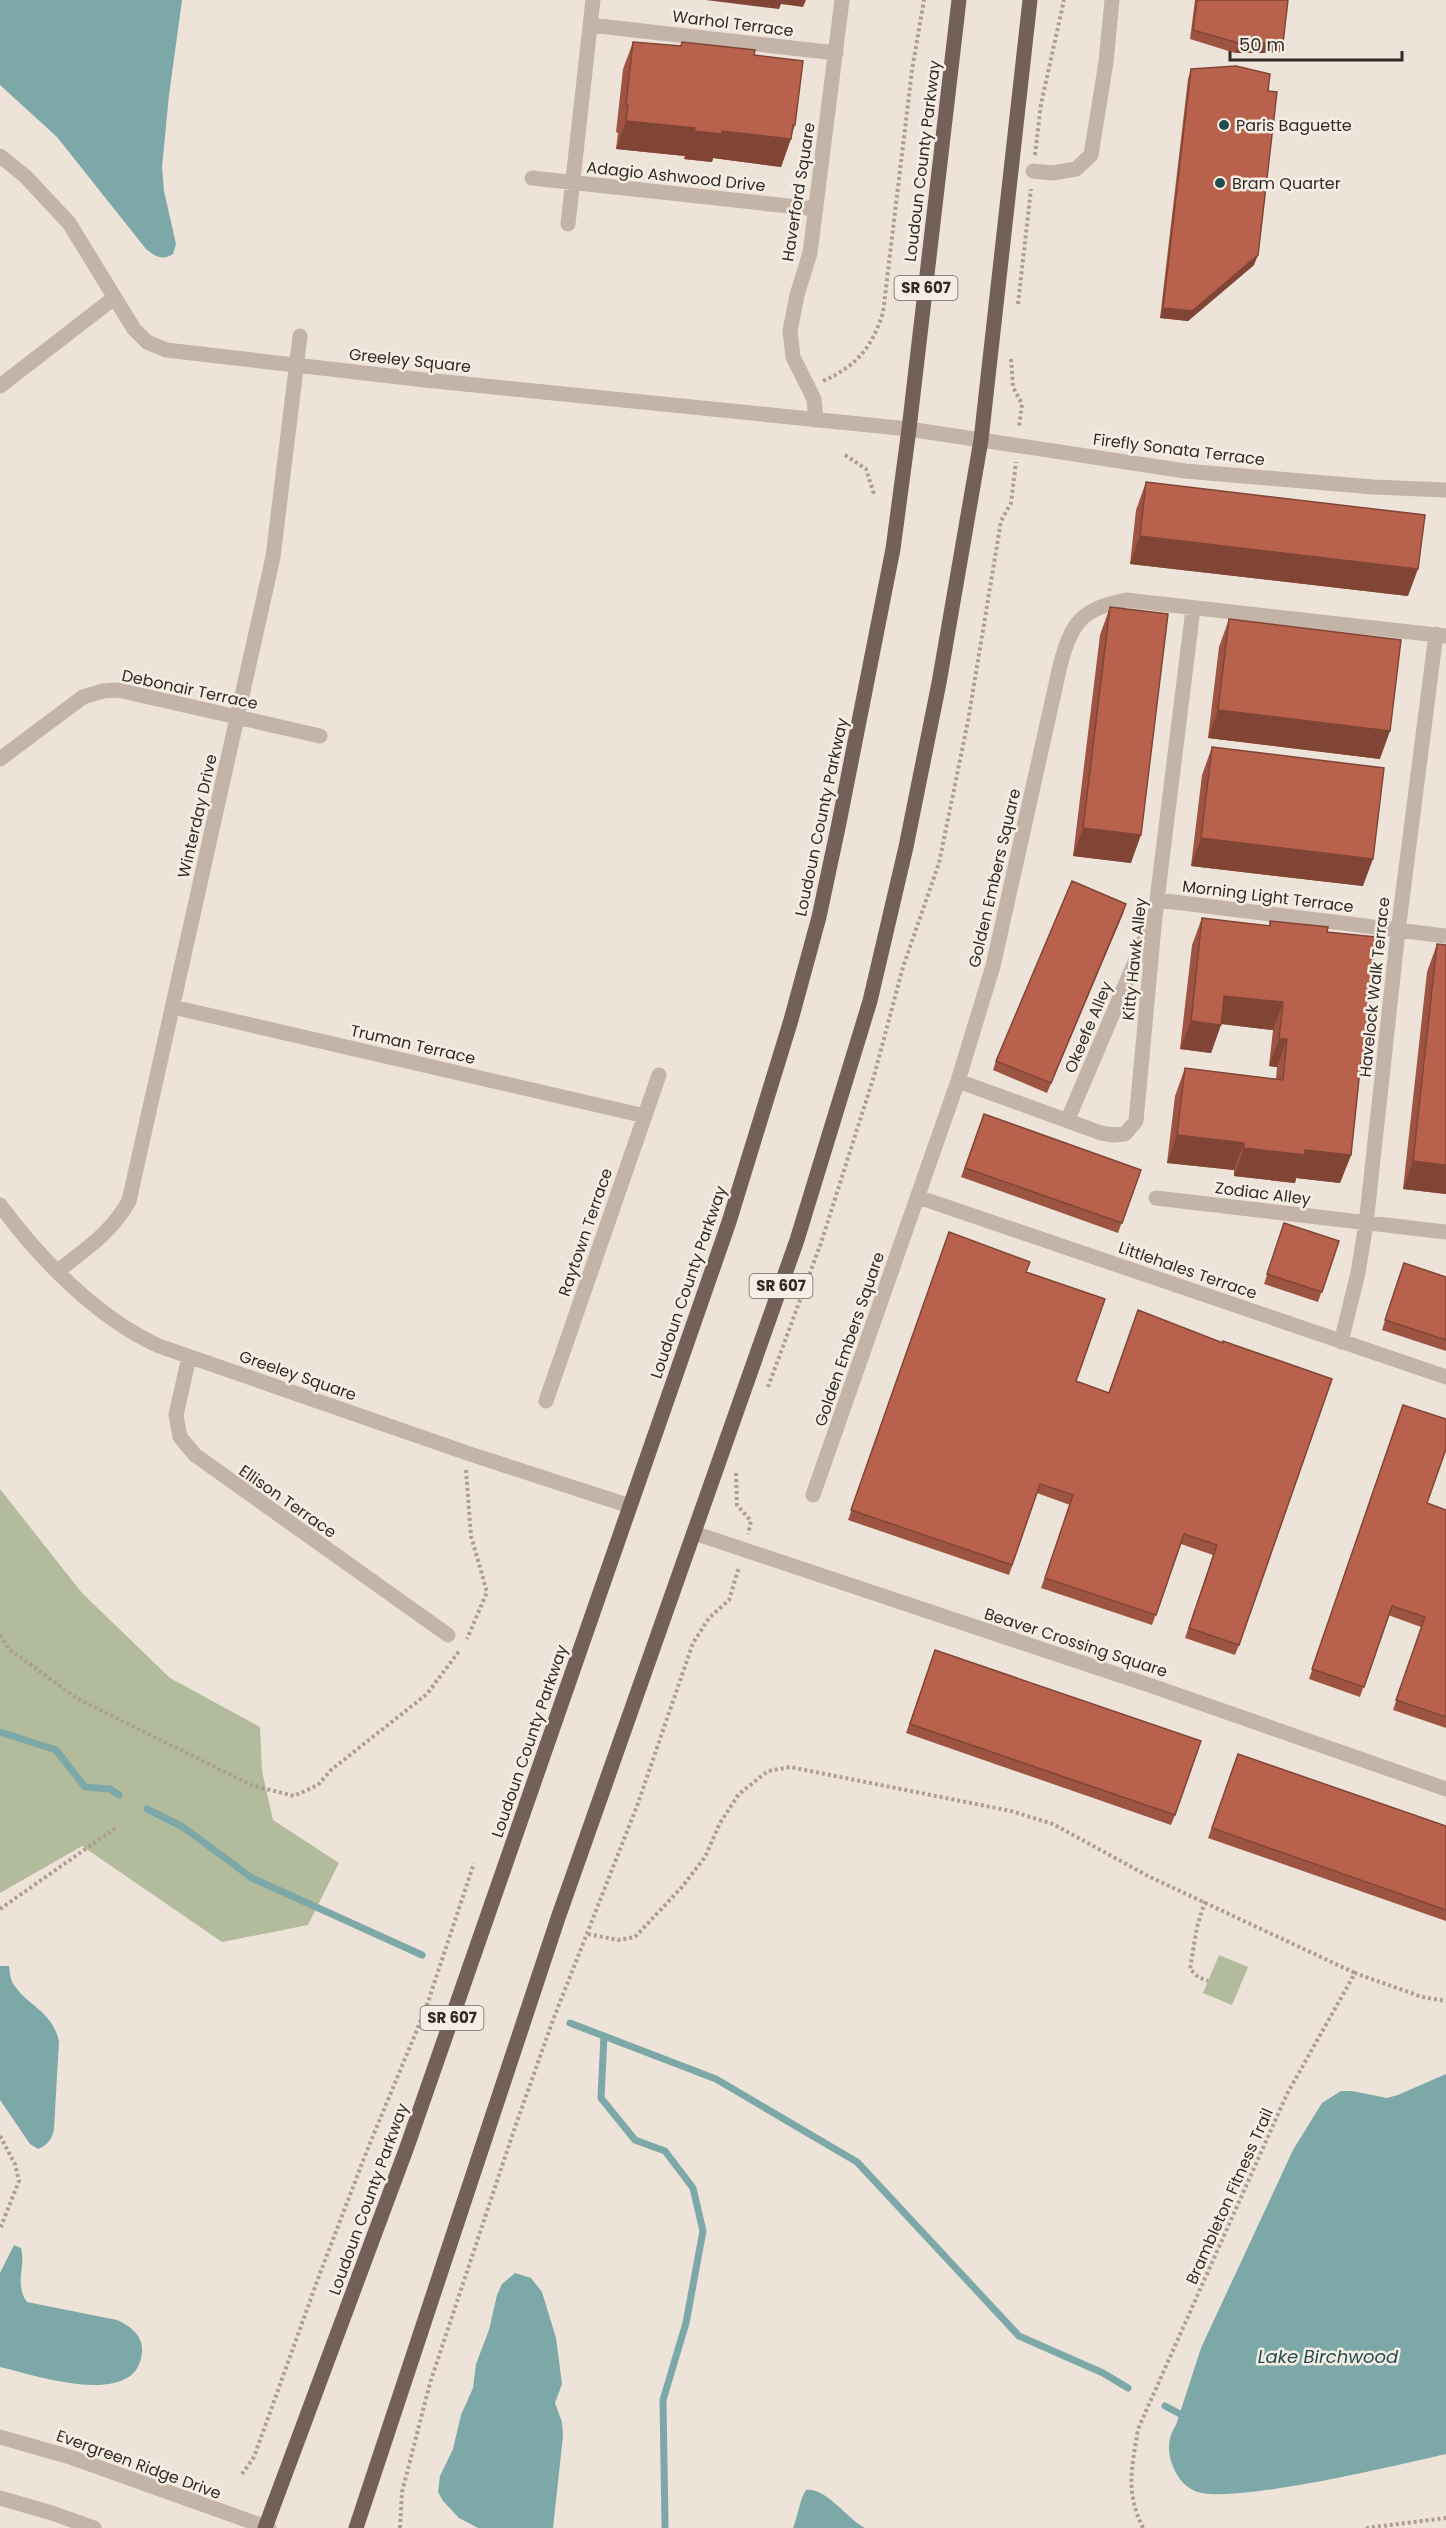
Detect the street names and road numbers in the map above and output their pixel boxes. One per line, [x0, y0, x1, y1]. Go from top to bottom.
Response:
street label: Warhol Terrace [671, 5, 795, 42]
street label: Loudoun County Parkway [899, 59, 946, 263]
street label: Haverford Square [776, 121, 821, 263]
street label: Adagio Ashwood Drive [585, 156, 767, 197]
road number: SR 607 [894, 276, 958, 300]
street label: Greeley Square [348, 343, 472, 378]
street label: Firefly Sonata Terrace [1092, 428, 1266, 471]
street label: Debonair Terrace [120, 664, 260, 715]
street label: Loudoun County Parkway [789, 716, 854, 919]
street label: Winterday Drive [172, 752, 223, 880]
street label: Golden Embers Square [963, 786, 1026, 970]
street label: Morning Light Terrace [1181, 875, 1355, 918]
street label: Kitty Hawk Alley [1117, 896, 1152, 1022]
street label: Havelock Walk Terrace [1354, 896, 1395, 1078]
street label: Okeefe Alley [1059, 978, 1118, 1077]
street label: Truman Terrace [348, 1019, 478, 1070]
street label: Raytown Terrace [553, 1165, 618, 1299]
street label: Zodiac Alley [1214, 1176, 1312, 1211]
street label: Loudoun County Parkway [645, 1183, 732, 1382]
street label: Littlehales Terrace [1116, 1236, 1260, 1305]
street label: Golden Embers Square [809, 1249, 890, 1429]
road number: SR 607 [750, 1274, 812, 1298]
street label: Greeley Square [236, 1345, 360, 1406]
street label: Ellison Terrace [234, 1459, 341, 1544]
street label: Beaver Crossing Square [981, 1602, 1170, 1683]
street label: Loudoun County Parkway [486, 1642, 573, 1841]
road number: SR 607 [420, 2006, 484, 2030]
street label: Loudoun County Parkway [323, 2100, 414, 2298]
street label: Brambleton Fitness Trail [1180, 2104, 1279, 2288]
street label: Evergreen Ridge Drive [53, 2424, 224, 2505]

